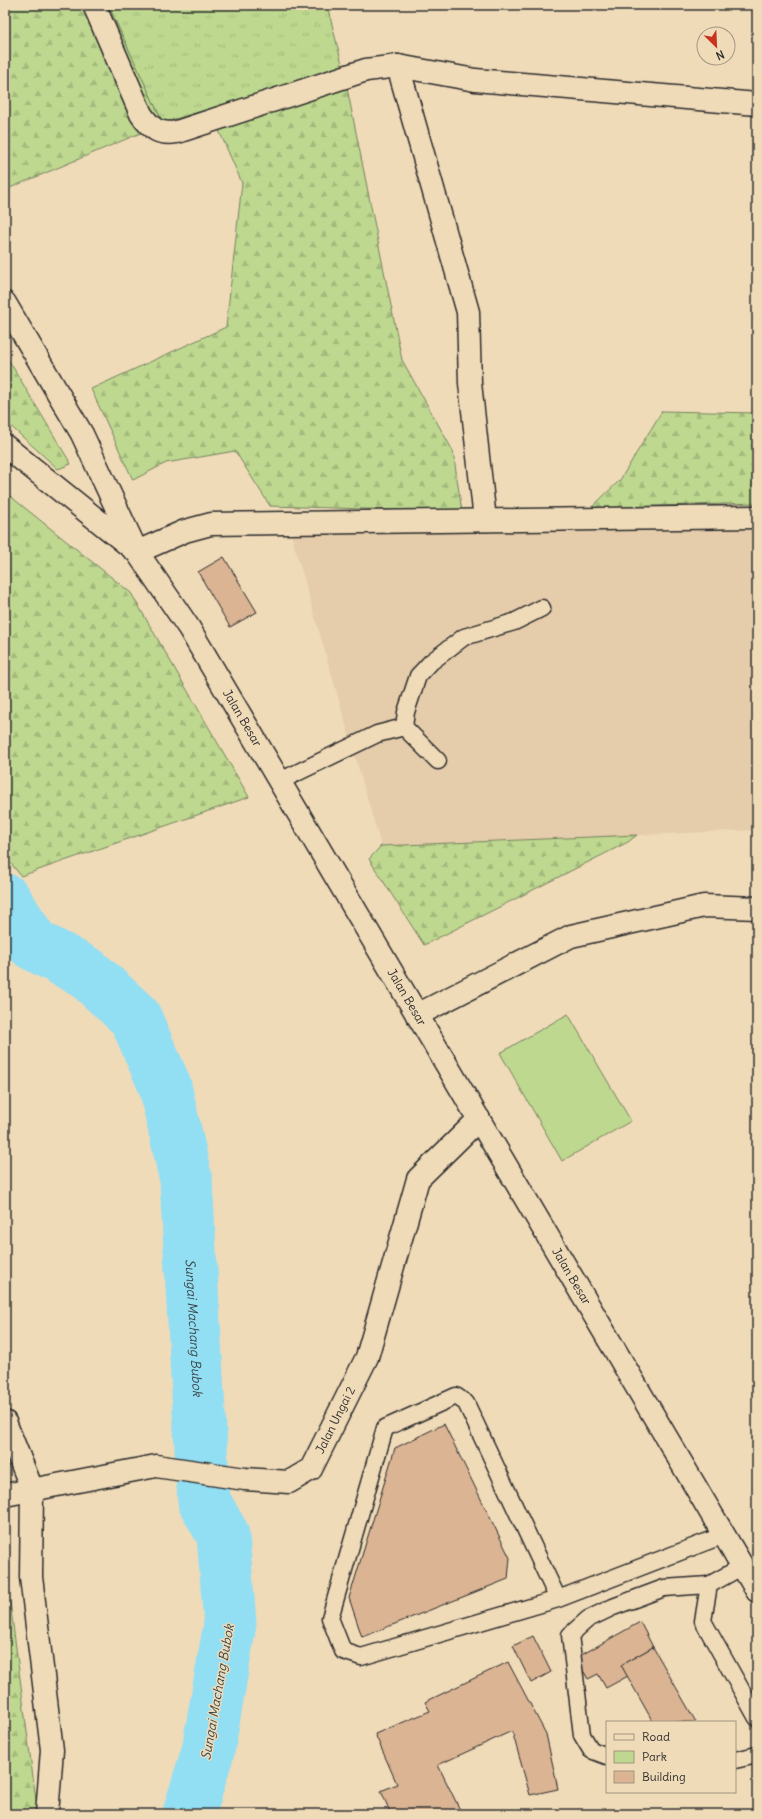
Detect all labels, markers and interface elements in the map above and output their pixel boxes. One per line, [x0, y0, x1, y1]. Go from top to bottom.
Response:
north arrow [696, 26, 736, 66]
text: N [714, 47, 726, 63]
street label: Jalan Besar [220, 687, 265, 749]
street label: Jalan Besar [384, 966, 430, 1028]
street label: Jalan Besar [549, 1245, 595, 1307]
water label: Sungai Machang Bubok [181, 1258, 206, 1398]
street label: Jalan Ungai 2 [312, 1383, 358, 1456]
water label: Sungai Machang Bubok [197, 1622, 238, 1761]
legend [606, 1721, 736, 1793]
text: Road [642, 1729, 670, 1744]
text: Park [642, 1749, 667, 1764]
text: Building [642, 1769, 686, 1784]

